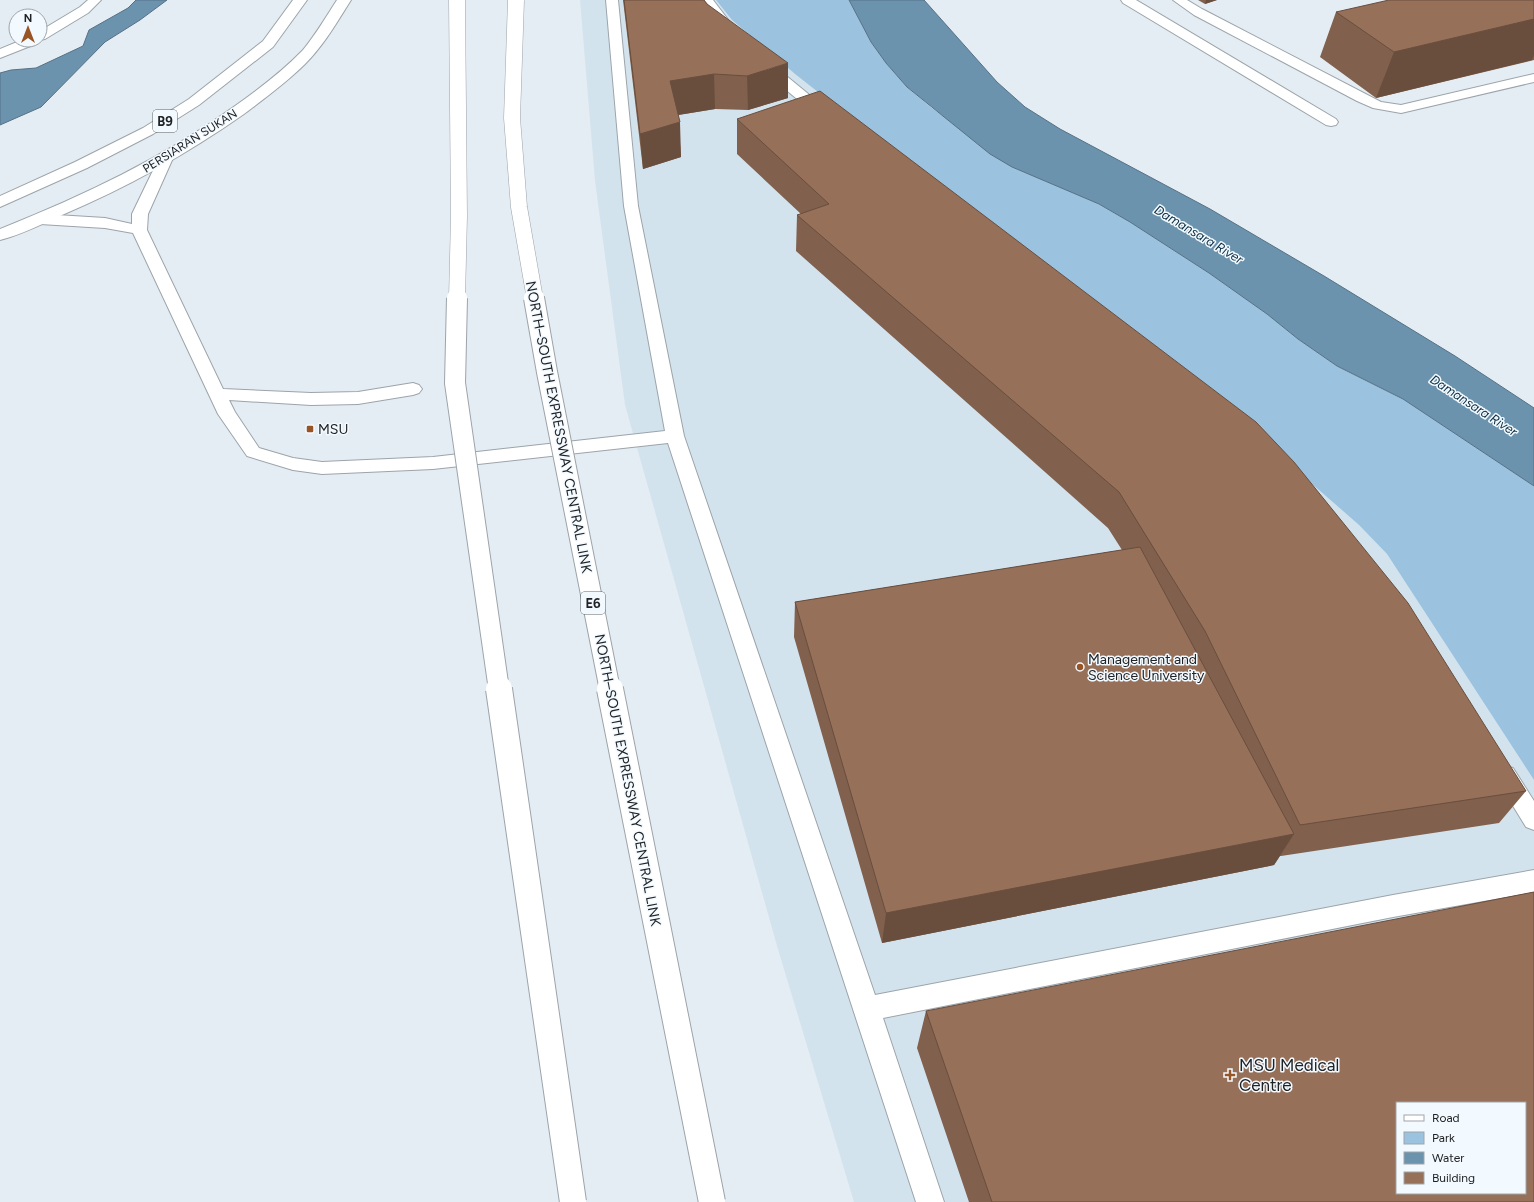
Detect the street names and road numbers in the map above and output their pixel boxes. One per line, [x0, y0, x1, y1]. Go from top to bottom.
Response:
street label: PERSIARAN SUKAN [140, 106, 240, 176]
road number: B9 [153, 110, 177, 132]
street label: NORTH–SOUTH EXPRESSWAY CENTRAL LINK [522, 280, 595, 575]
road number: E6 [581, 592, 605, 614]
street label: NORTH–SOUTH EXPRESSWAY CENTRAL LINK [591, 633, 664, 928]

